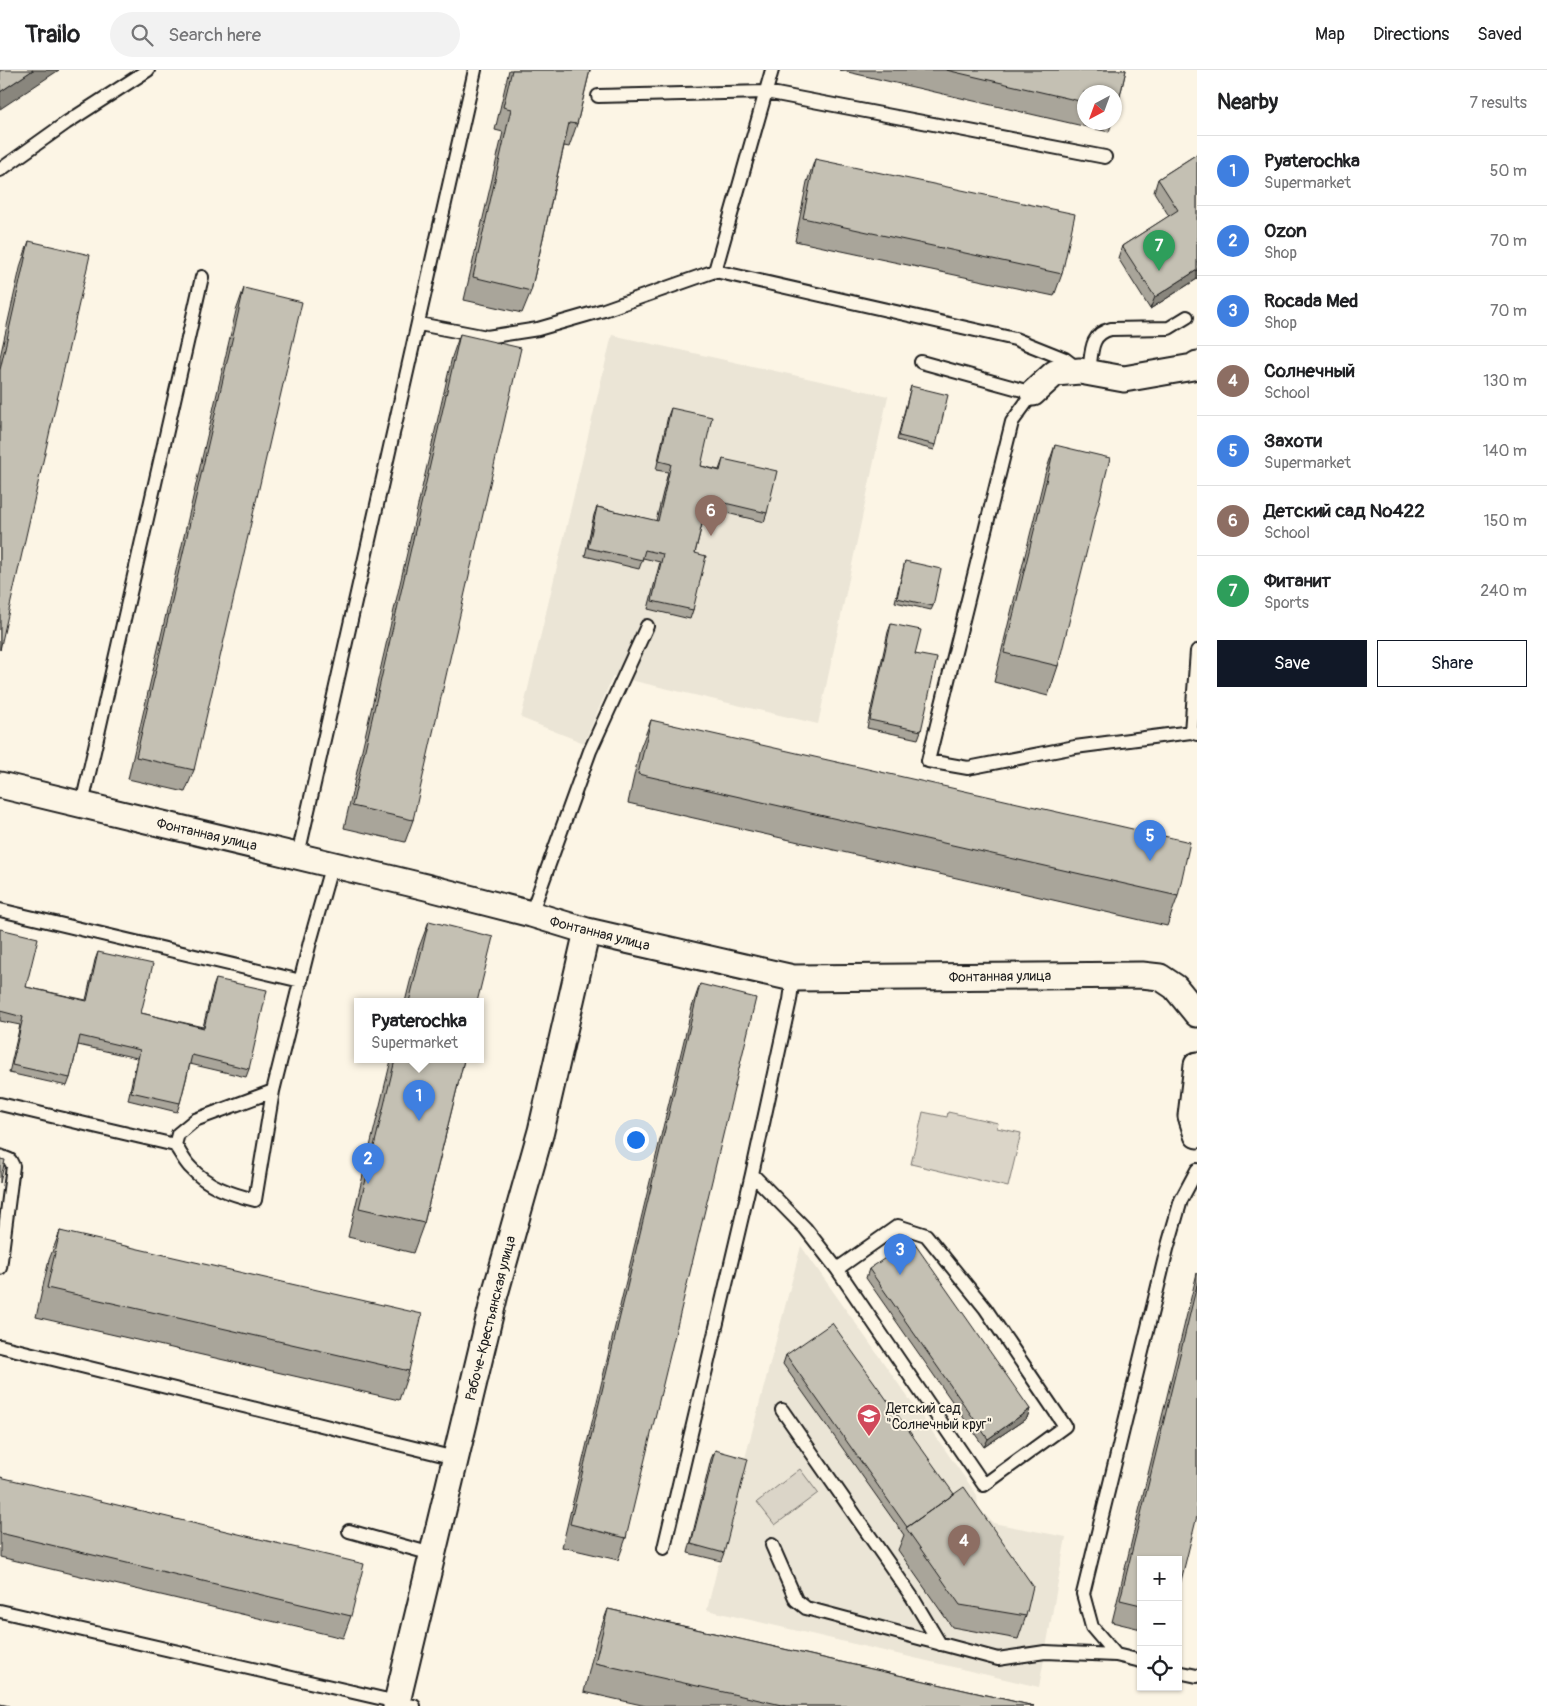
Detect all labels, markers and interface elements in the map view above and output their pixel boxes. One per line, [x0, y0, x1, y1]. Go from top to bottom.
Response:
search box [110, 12, 460, 57]
text: Trailo [25, 20, 80, 49]
icon: search [128, 21, 156, 49]
text: Search here [168, 23, 261, 47]
text: Map [1315, 23, 1345, 46]
text: Directions [1373, 23, 1449, 46]
text: Saved [1477, 23, 1522, 46]
north arrow [1077, 85, 1122, 130]
text: Nearby [1217, 89, 1278, 116]
text: 7 results [1469, 93, 1527, 113]
text: Pyaterochka [1264, 149, 1360, 173]
text: 1 [1230, 161, 1236, 181]
text: 50 m [1490, 161, 1527, 181]
text: Supermarket [1264, 173, 1351, 193]
text: Ozon [1264, 219, 1307, 243]
pin: 7 [1143, 230, 1175, 271]
text: 2 [1229, 231, 1237, 251]
text: 70 m [1490, 231, 1527, 251]
text: Shop [1264, 243, 1297, 263]
text: Rocada Med [1264, 289, 1358, 313]
text: 3 [1229, 301, 1237, 321]
text: 70 m [1490, 301, 1527, 321]
text: Shop [1264, 313, 1297, 333]
text: Солнечный [1264, 359, 1355, 383]
text: 4 [1228, 371, 1238, 391]
text: 130 m [1483, 371, 1527, 391]
text: School [1264, 383, 1310, 403]
text: Захоти [1264, 429, 1322, 453]
text: 5 [1229, 441, 1237, 461]
text: 140 m [1483, 441, 1527, 461]
text: Supermarket [1264, 453, 1351, 473]
pin: 6 [695, 495, 727, 536]
text: Детский сад №422 [1264, 499, 1425, 523]
text: 6 [1228, 511, 1238, 531]
text: 150 m [1483, 511, 1527, 531]
text: School [1264, 523, 1310, 543]
text: Фитанит [1264, 569, 1331, 593]
text: 7 [1229, 581, 1237, 601]
text: 240 m [1480, 581, 1527, 601]
text: Sports [1264, 593, 1309, 613]
button: Save [1217, 640, 1367, 687]
button: Share [1377, 640, 1527, 687]
street label: Фонтанная улица [155, 815, 259, 854]
pin: 5 [1134, 820, 1166, 861]
street label: Фонтанная улица [548, 913, 652, 954]
street label: Фонтанная улица [949, 967, 1051, 986]
popup [354, 998, 484, 1063]
text: Pyaterochka [371, 1009, 467, 1033]
text: Supermarket [371, 1033, 458, 1053]
pin: 1 [403, 1080, 435, 1121]
your location [623, 1127, 649, 1153]
pin: 2 [352, 1143, 384, 1184]
street label: Рабоче-Крестьянская улица [462, 1234, 519, 1402]
pin: 3 [884, 1234, 916, 1275]
place label: Детский сад "Солнечный круг" [885, 1400, 992, 1433]
school or university icon: Детский сад "Солнечный круг" [856, 1403, 882, 1437]
pin: 4 [948, 1525, 980, 1566]
map controls [1137, 1556, 1182, 1691]
button: + [1137, 1556, 1182, 1601]
button: − [1137, 1601, 1182, 1646]
button: locate [1137, 1646, 1182, 1691]

